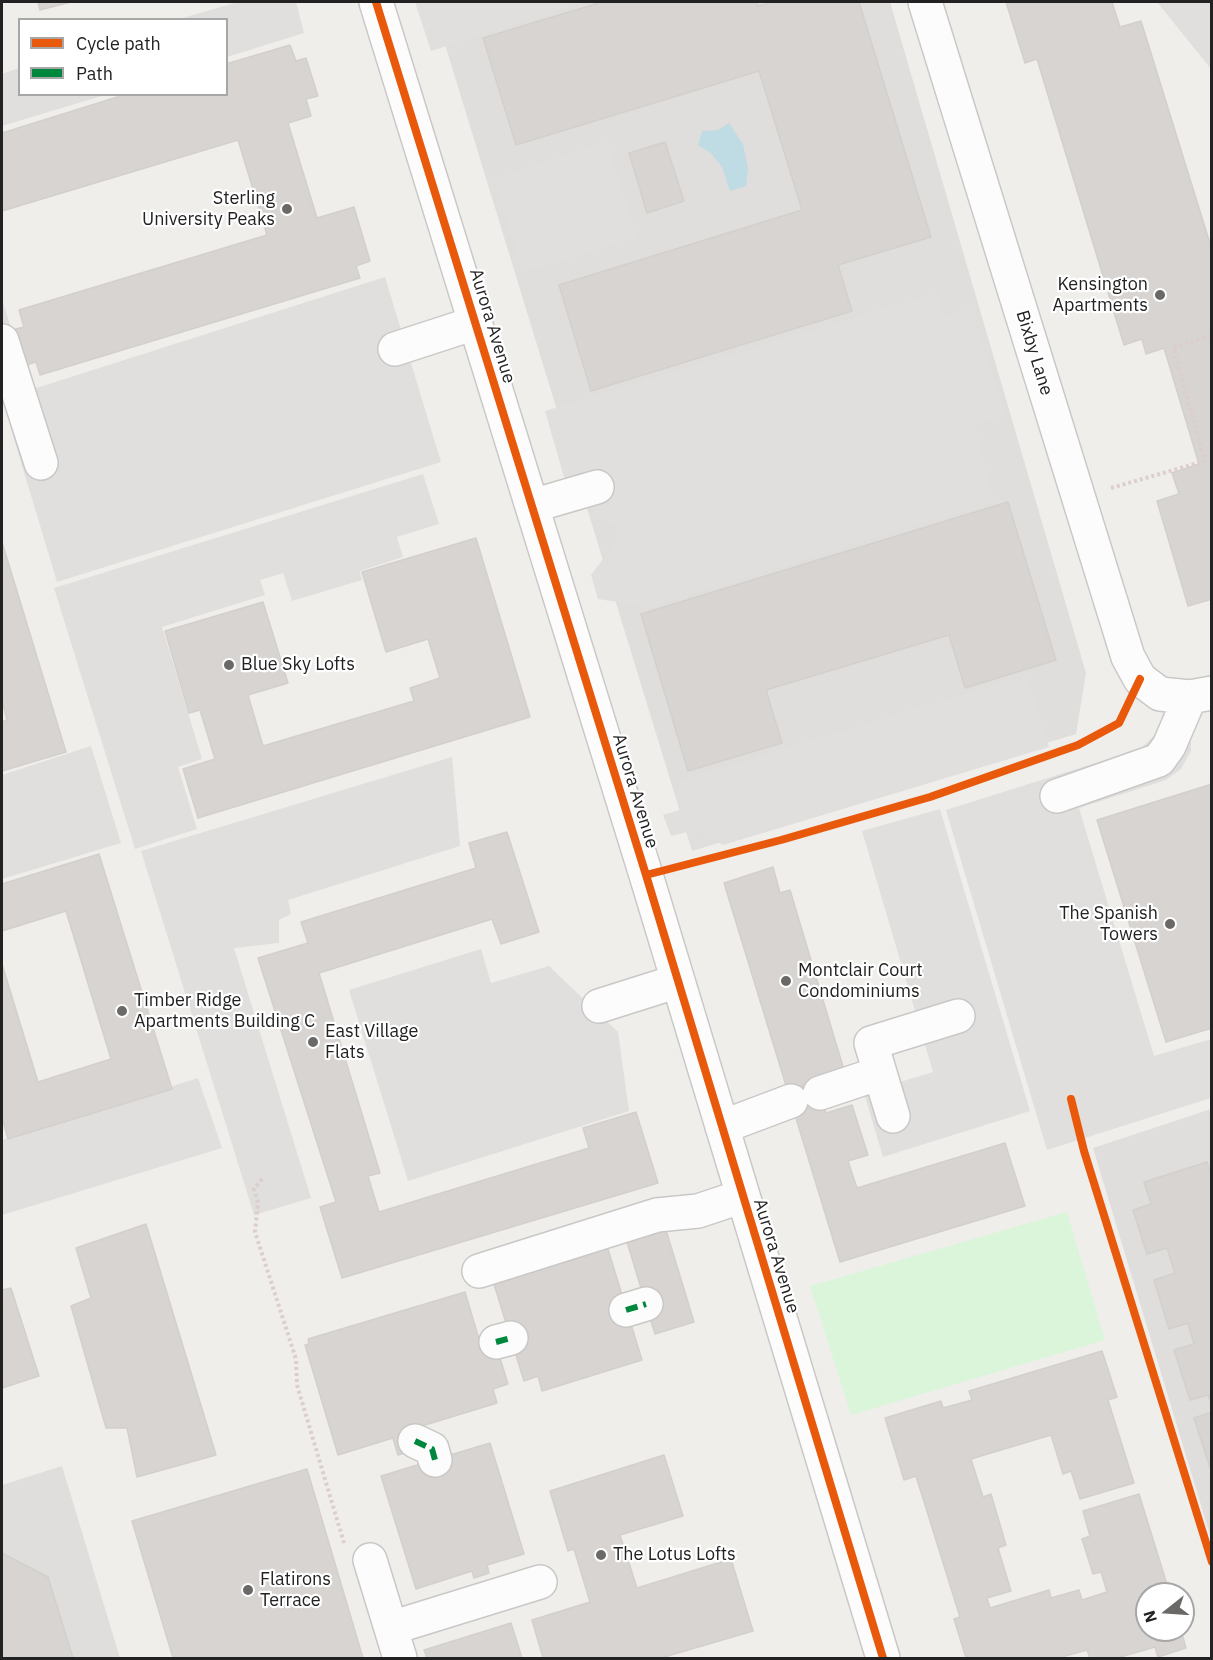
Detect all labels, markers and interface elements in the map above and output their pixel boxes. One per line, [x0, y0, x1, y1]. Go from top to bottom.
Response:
legend [18, 18, 228, 96]
text: Cycle path [76, 32, 161, 55]
text: Path [76, 62, 113, 85]
place label: Sterling University Peaks [142, 188, 275, 230]
marker: Sterling University Peaks [280, 202, 294, 216]
street label: Aurora Avenue [464, 266, 520, 386]
place label: Kensington Apartments [1053, 274, 1148, 316]
marker: Kensington Apartments [1153, 288, 1167, 302]
street label: Bixby Lane [1011, 308, 1057, 398]
place label: Blue Sky Lofts [241, 654, 355, 676]
marker: Blue Sky Lofts [222, 658, 236, 672]
street label: Aurora Avenue [607, 731, 663, 851]
place label: The Spanish Towers [1059, 903, 1158, 946]
marker: The Spanish Towers [1163, 917, 1177, 931]
place label: Montclair Court Condominiums [798, 960, 923, 1002]
marker: Montclair Court Condominiums [779, 974, 793, 988]
place label: Timber Ridge Apartments Building C [134, 990, 315, 1032]
marker: Timber Ridge Apartments Building C [115, 1004, 129, 1018]
place label: East Village Flats [325, 1021, 418, 1064]
marker: East Village Flats [306, 1035, 320, 1049]
street label: Aurora Avenue [748, 1196, 804, 1316]
place label: The Lotus Lofts [613, 1544, 736, 1566]
marker: The Lotus Lofts [594, 1548, 608, 1562]
place label: Flatirons Terrace [260, 1569, 331, 1612]
north arrow [1135, 1582, 1195, 1642]
marker: Flatirons Terrace [241, 1583, 255, 1597]
text: N [1138, 1608, 1161, 1625]

